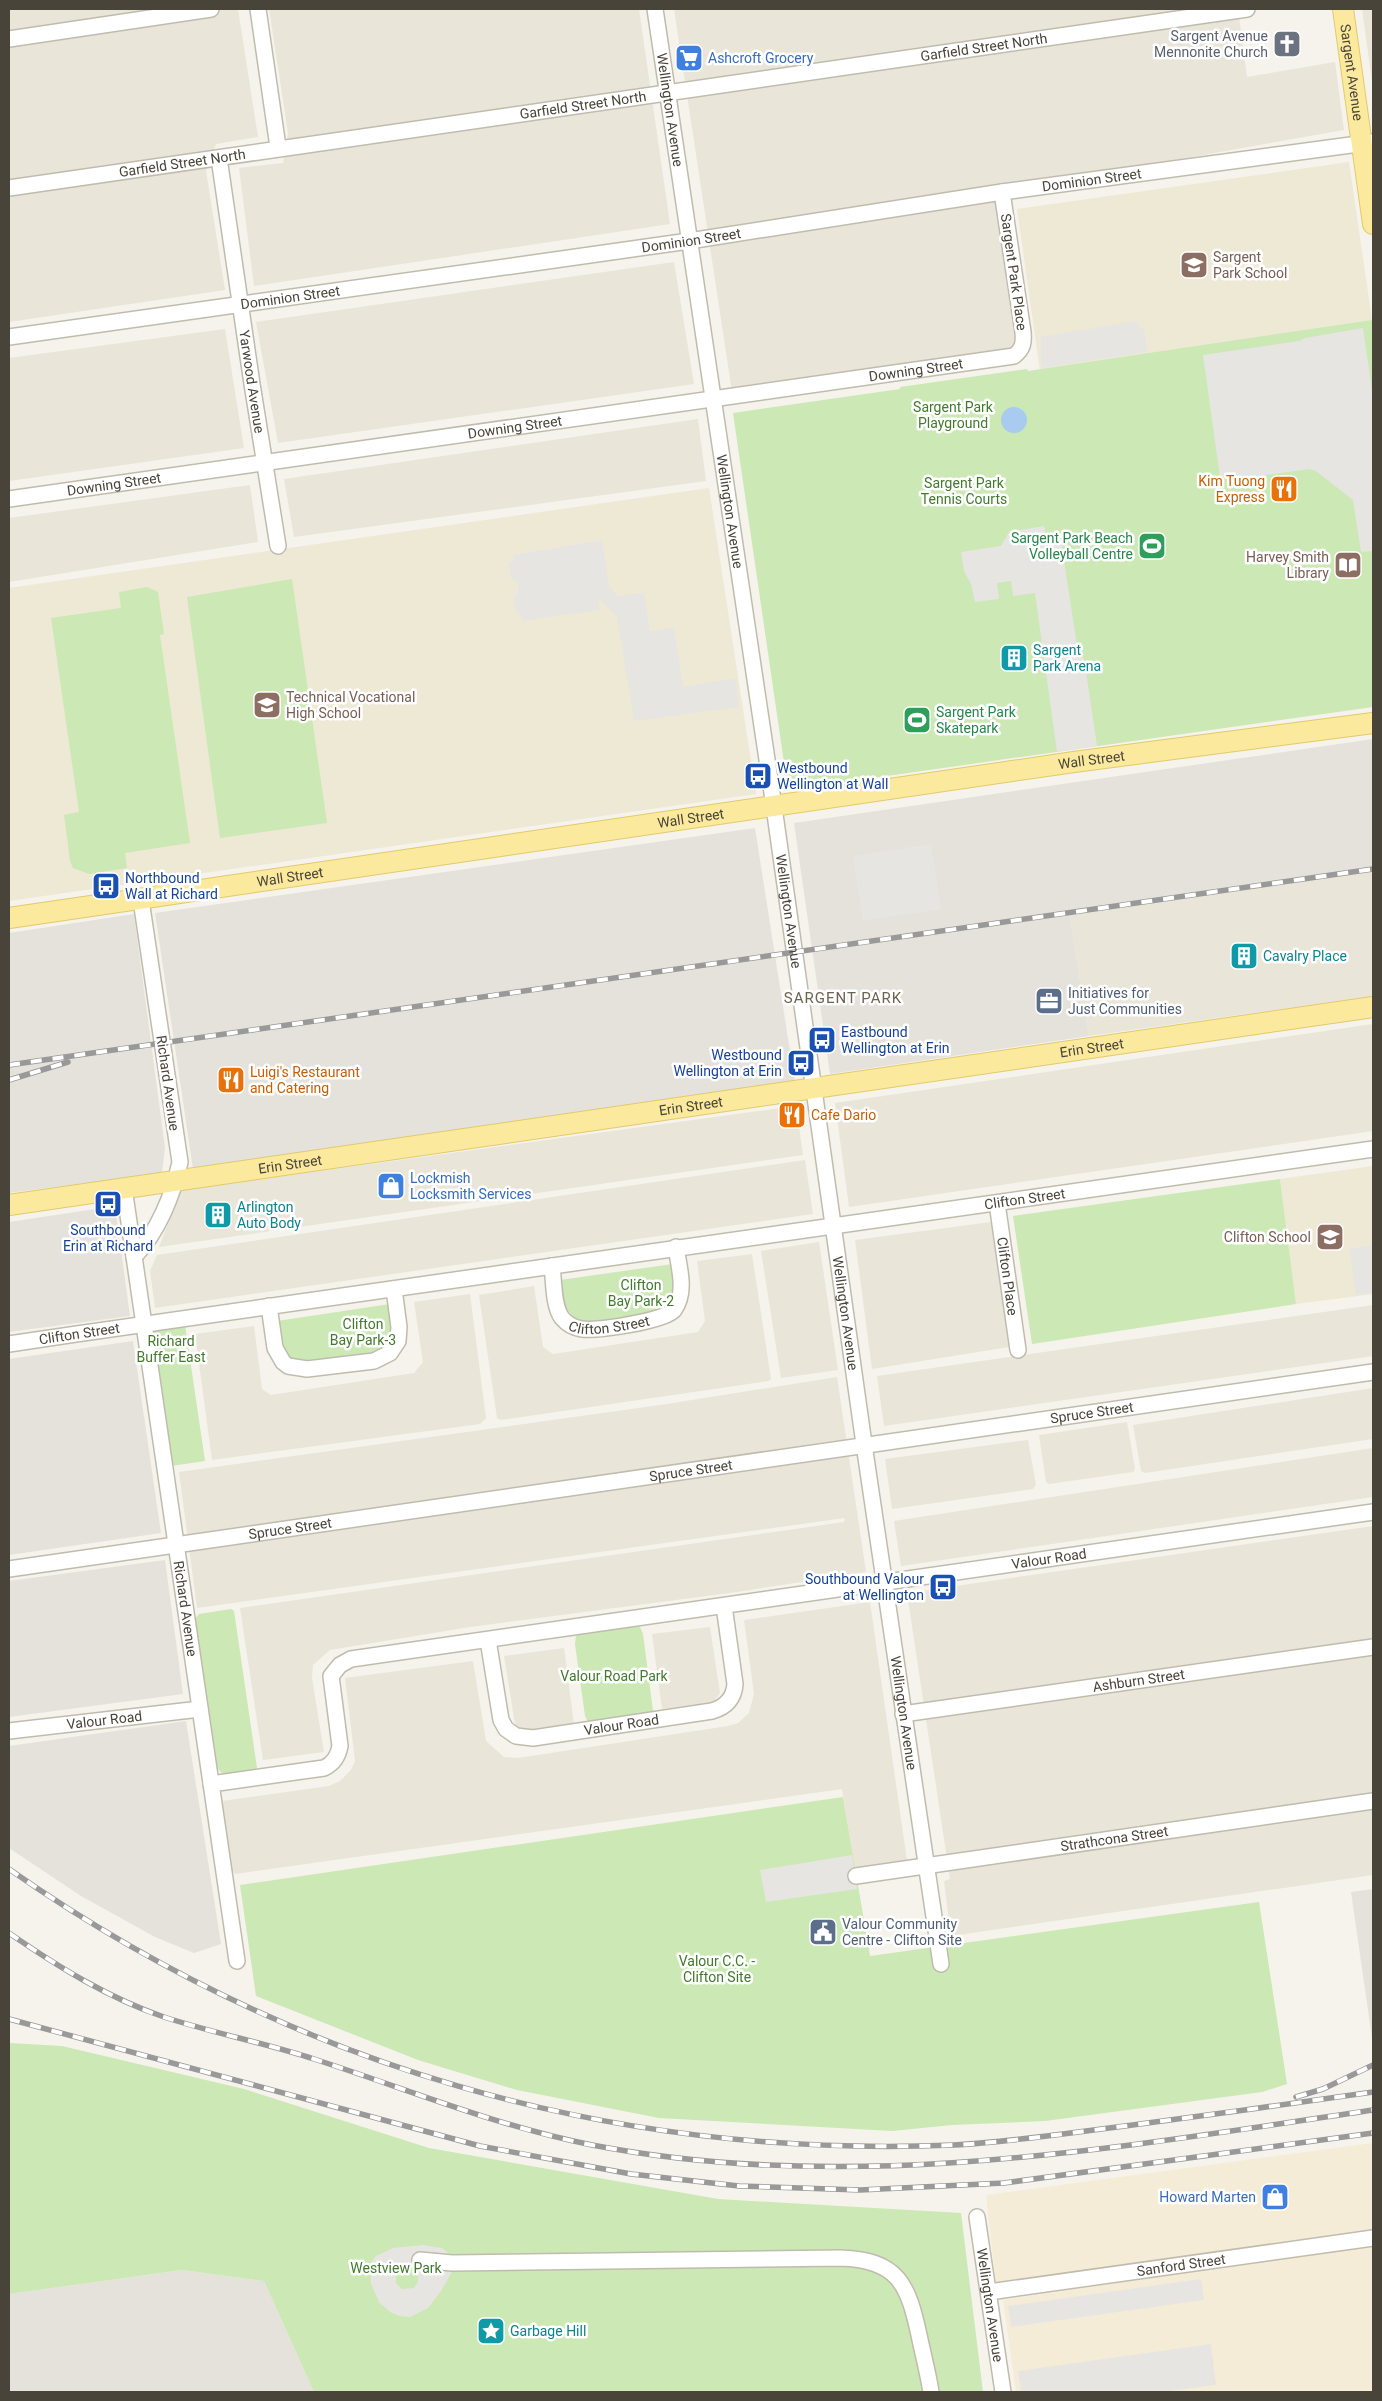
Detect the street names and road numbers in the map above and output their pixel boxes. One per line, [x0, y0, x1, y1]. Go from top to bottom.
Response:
street label: Sargent Avenue [1337, 23, 1367, 122]
street label: Garfield Street North [919, 30, 1048, 64]
street label: Wellington Avenue [654, 52, 686, 168]
street label: Garfield Street North [519, 88, 647, 122]
street label: Garfield Street North [118, 146, 247, 180]
street label: Dominion Street [1041, 165, 1143, 195]
street label: Sargent Park Place [998, 213, 1030, 331]
street label: Dominion Street [641, 225, 742, 256]
street label: Dominion Street [239, 282, 341, 312]
street label: Yarwood Avenue [236, 329, 268, 434]
street label: Downing Street [868, 355, 964, 385]
street label: Downing Street [467, 412, 563, 442]
street label: Wellington Avenue [714, 453, 746, 569]
street label: Downing Street [66, 469, 162, 499]
street label: Wall Street [1057, 747, 1126, 772]
street label: Wall Street [656, 805, 725, 831]
street label: Wellington Avenue [773, 853, 805, 969]
street label: Wall Street [256, 864, 325, 890]
street label: Richard Avenue [153, 1034, 183, 1132]
street label: Erin Street [1059, 1035, 1125, 1060]
street label: Erin Street [658, 1093, 724, 1119]
street label: Erin Street [257, 1152, 323, 1177]
street label: Clifton Street [983, 1185, 1067, 1212]
street label: Clifton Place [994, 1236, 1021, 1317]
street label: Wellington Avenue [830, 1255, 861, 1371]
street label: Clifton Street [566, 1312, 652, 1337]
street label: Clifton Street [38, 1320, 121, 1347]
street label: Spruce Street [1049, 1399, 1135, 1427]
street label: Spruce Street [648, 1457, 734, 1484]
street label: Spruce Street [247, 1514, 333, 1542]
street label: Valour Road [1010, 1545, 1088, 1572]
street label: Richard Avenue [171, 1560, 200, 1657]
street label: Wellington Avenue [887, 1655, 920, 1771]
street label: Ashburn Street [1092, 1666, 1186, 1695]
street label: Valour Road [66, 1708, 143, 1732]
street label: Valour Road [583, 1711, 660, 1738]
street label: Strathcona Street [1059, 1823, 1170, 1854]
street label: Wellington Avenue [974, 2247, 1006, 2363]
street label: Sanford Street [1136, 2251, 1227, 2279]

